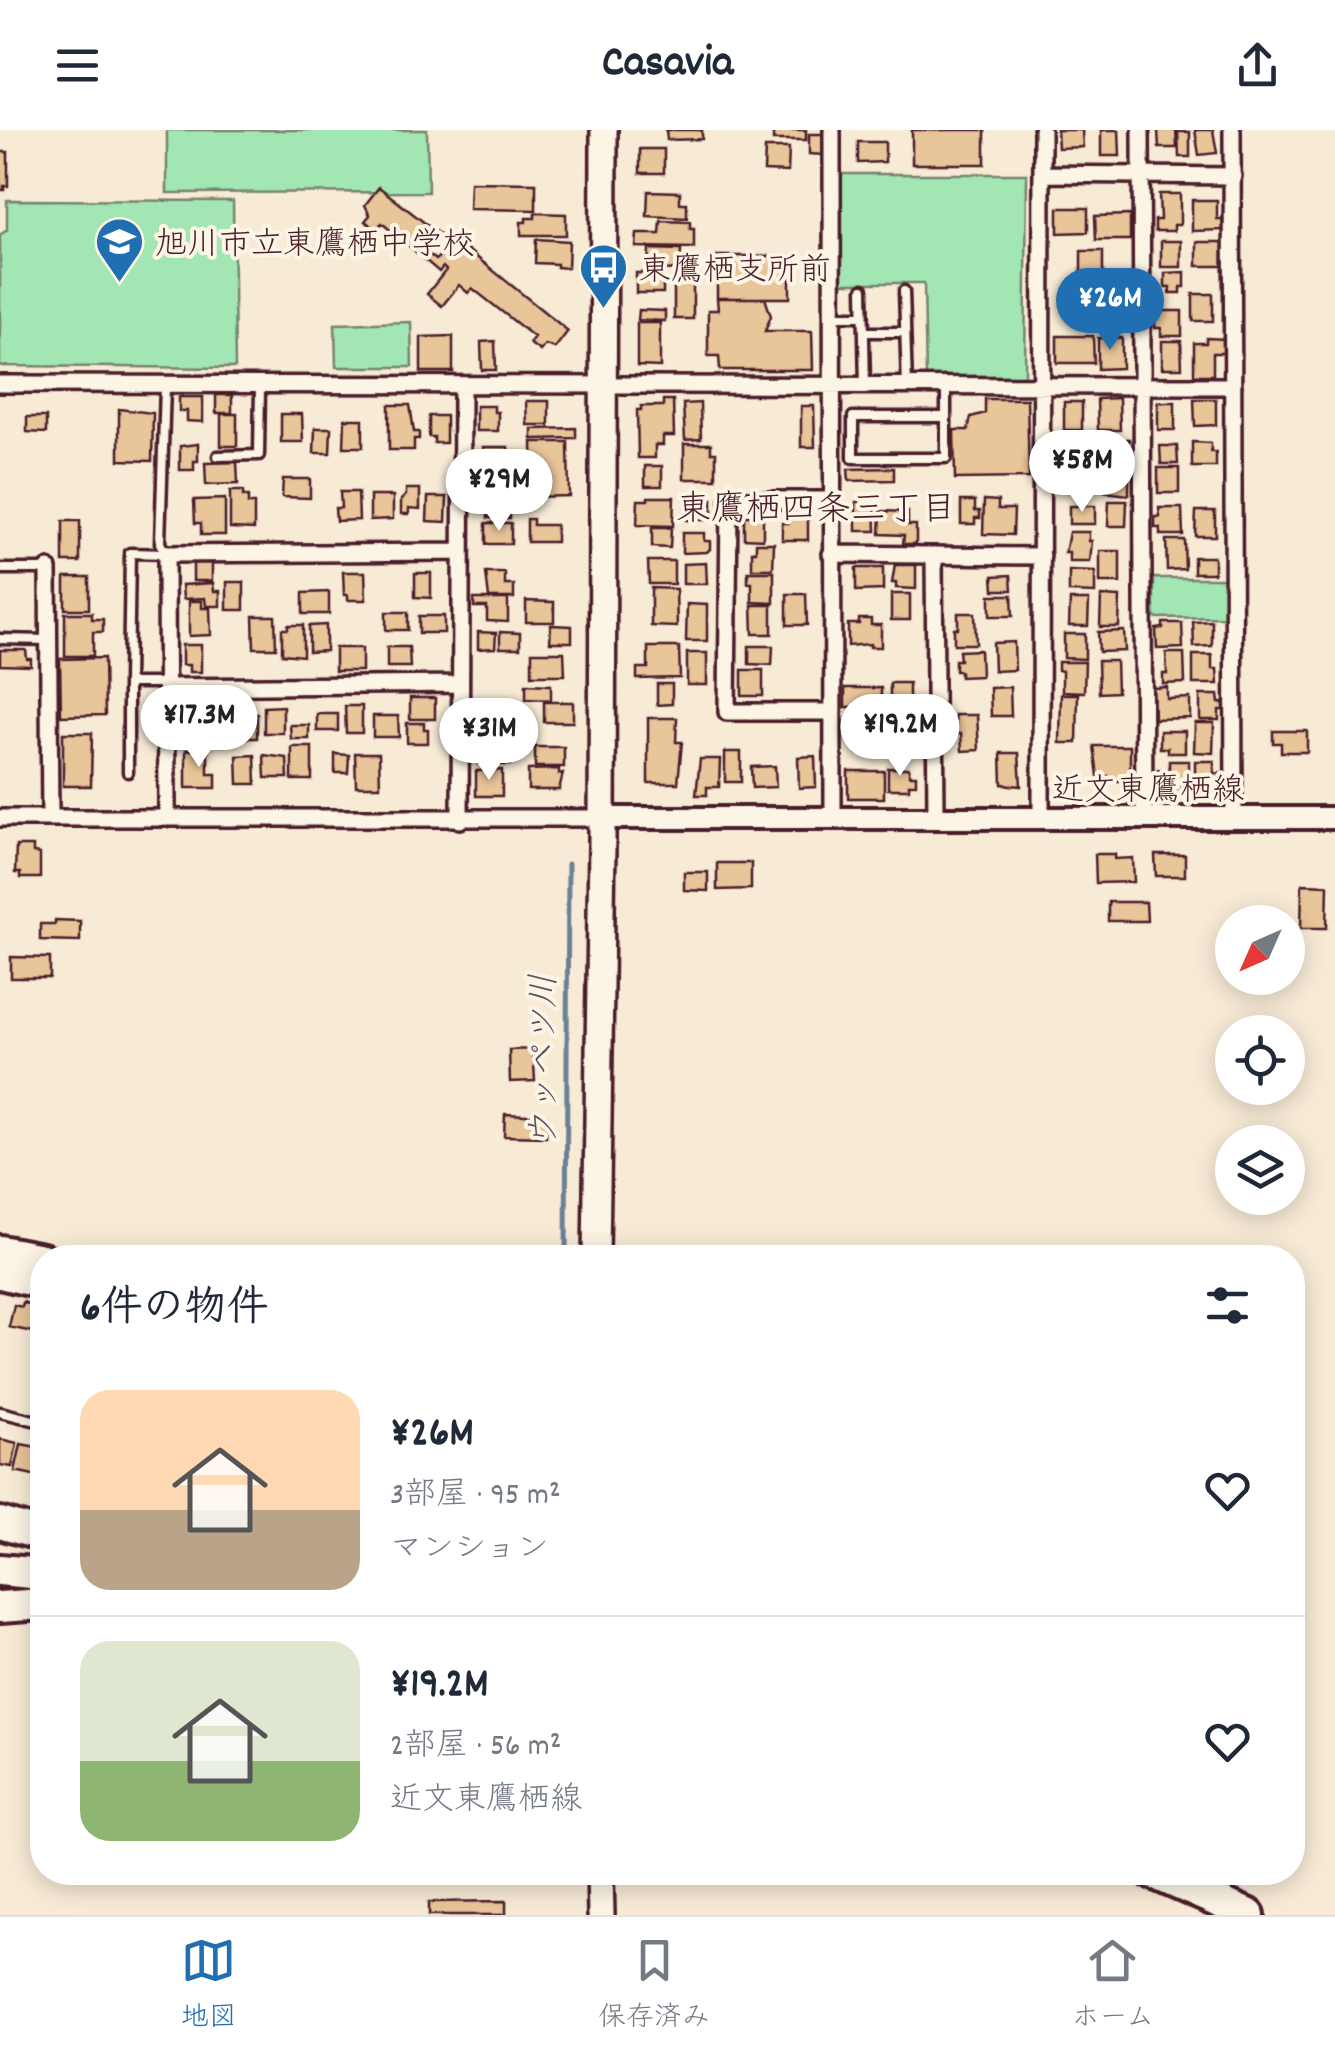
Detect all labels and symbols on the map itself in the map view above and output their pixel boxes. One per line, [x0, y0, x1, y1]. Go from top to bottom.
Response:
school or university icon: 旭川市立東鷹栖中学校 [94, 216, 146, 284]
place label: 旭川市立東鷹栖中学校 [155, 224, 475, 270]
bus stop icon: 東鷹栖支所前 [578, 242, 630, 310]
place label: 東鷹栖支所前 [639, 250, 831, 296]
pin: ¥26M [1051, 268, 1169, 353]
pin: ¥58M [1023, 430, 1141, 515]
pin: ¥29M [440, 449, 558, 534]
district label: 東鷹栖四条三丁目 [676, 487, 956, 537]
pin: ¥17.3M [118, 685, 280, 770]
pin: ¥19.2M [819, 694, 981, 779]
pin: ¥31M [430, 698, 548, 783]
street label: 近文東鷹栖線 [1052, 770, 1244, 816]
north arrow [1215, 905, 1305, 995]
water label: ウッペツ川 [522, 973, 572, 1149]

